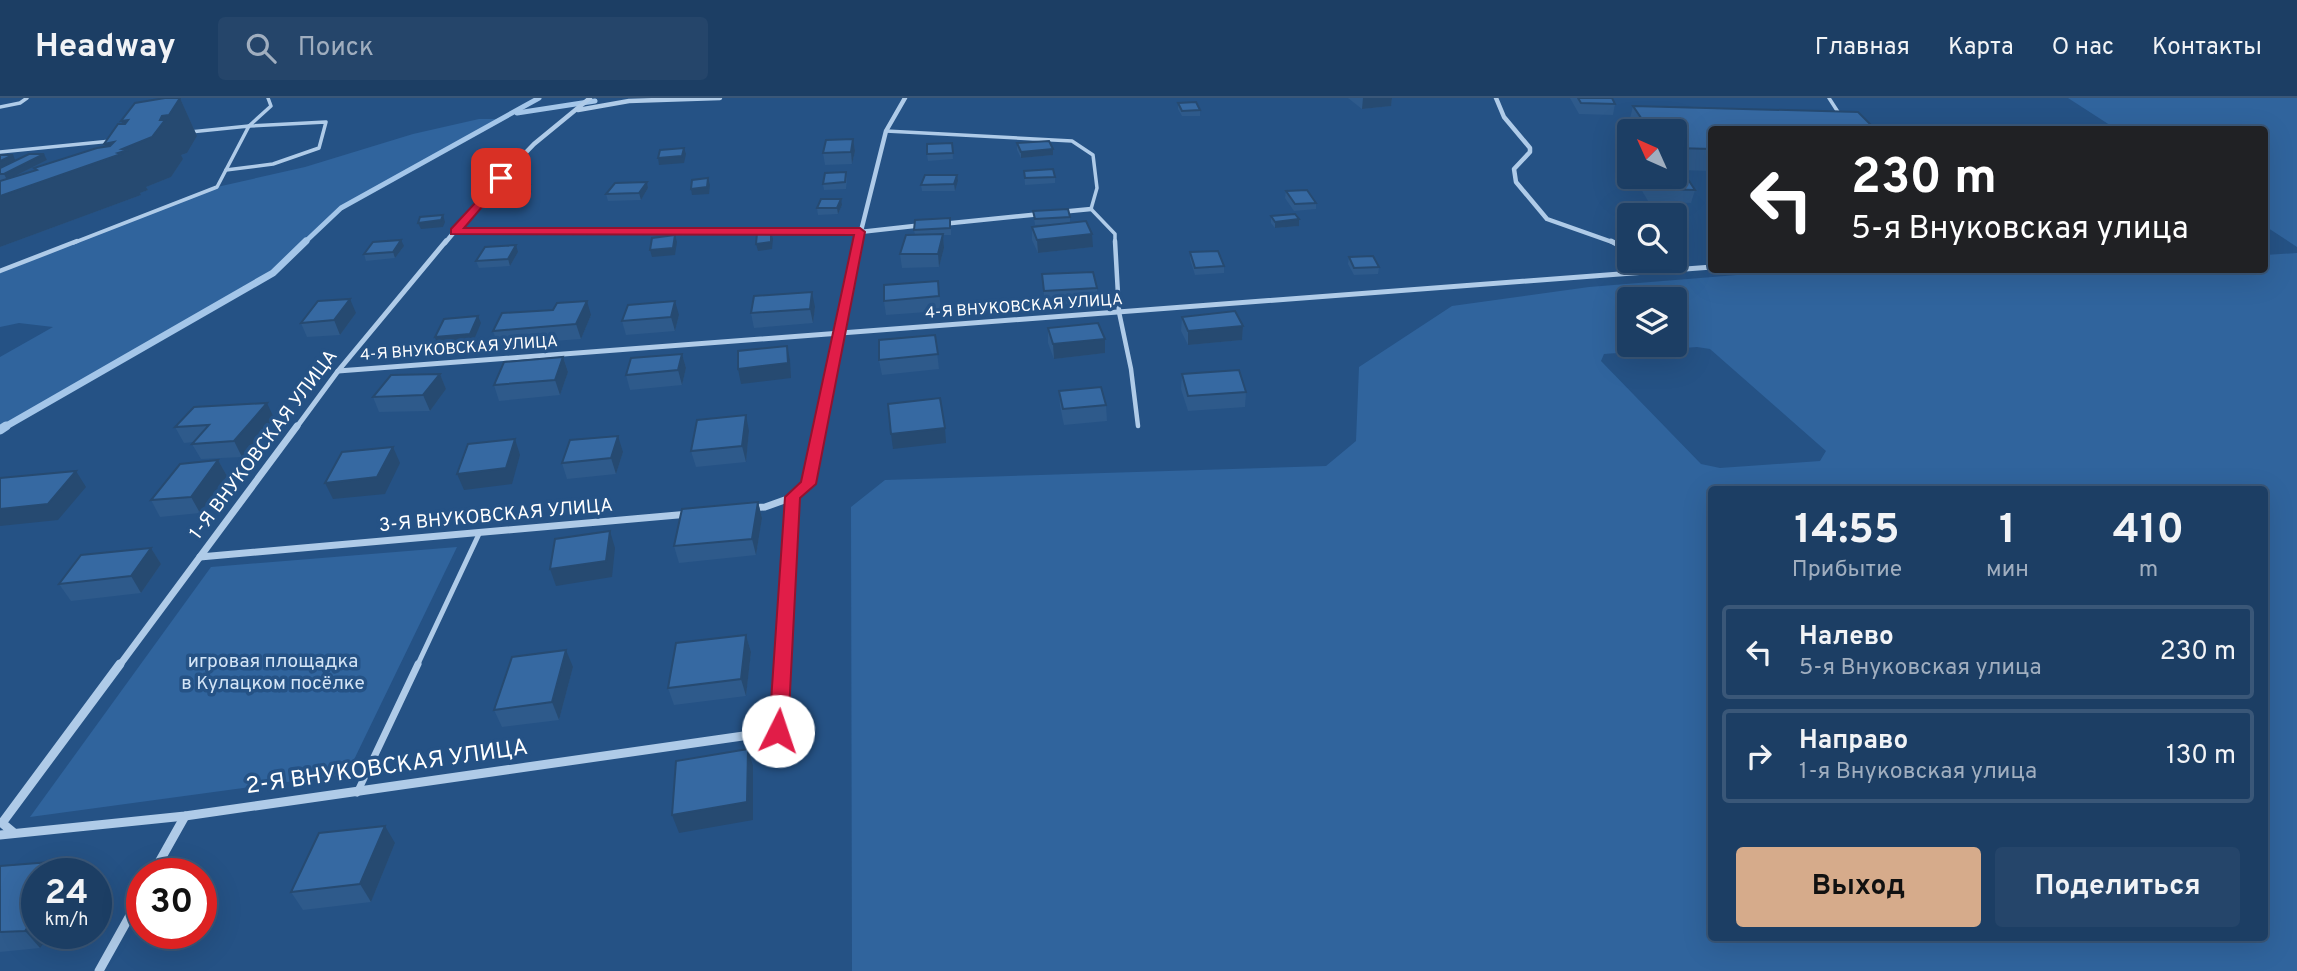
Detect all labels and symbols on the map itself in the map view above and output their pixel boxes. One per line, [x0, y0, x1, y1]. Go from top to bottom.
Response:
north arrow [1617, 119, 1687, 189]
pin [471, 148, 531, 208]
street label: 4-Я ВНУКОВСКАЯ УЛИЦА [924, 290, 1124, 324]
street label: 4-Я ВНУКОВСКАЯ УЛИЦА [359, 332, 559, 366]
street label: 1-Я ВНУКОВСКАЯ УЛИЦА [185, 345, 343, 545]
street label: 3-Я ВНУКОВСКАЯ УЛИЦА [378, 494, 614, 538]
park label: игровая площадка в Кулацком посёлке [181, 650, 365, 696]
position arrow [741, 694, 815, 768]
street label: 2-Я ВНУКОВСКАЯ УЛИЦА [244, 734, 530, 802]
speed limit sign: 30 [126, 858, 217, 949]

